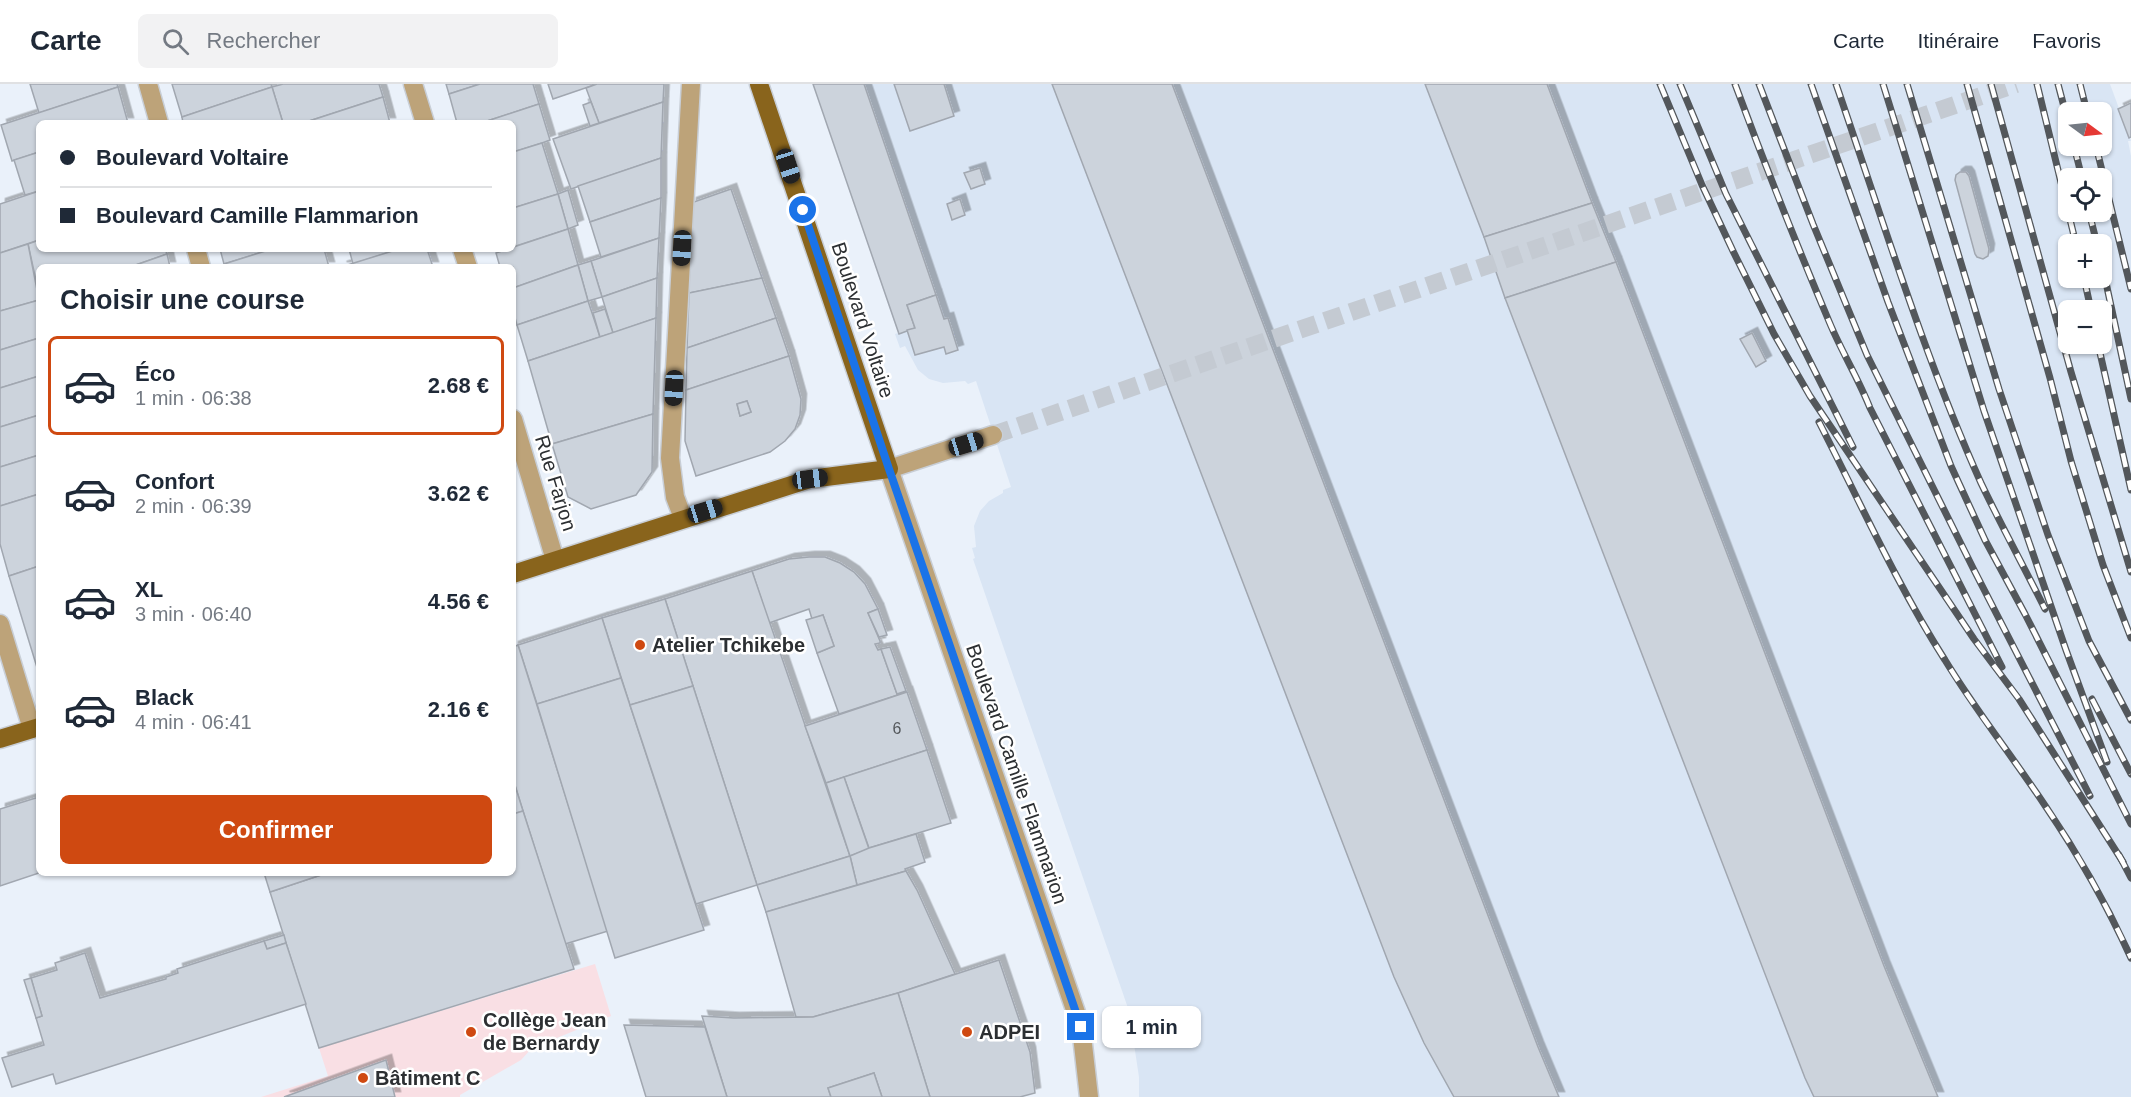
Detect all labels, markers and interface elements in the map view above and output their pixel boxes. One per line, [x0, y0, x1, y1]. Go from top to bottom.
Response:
search box [138, 14, 558, 68]
text: Carte [30, 25, 102, 56]
icon: search [159, 25, 192, 58]
text: Rechercher [207, 28, 320, 53]
text: Carte [1833, 29, 1884, 52]
text: Itinéraire [1917, 29, 1999, 52]
text: Favoris [2032, 29, 2101, 52]
north arrow [2058, 102, 2112, 156]
map controls [2058, 102, 2112, 354]
text: Boulevard Voltaire [96, 145, 289, 170]
car [774, 146, 802, 186]
button: locate [2058, 168, 2112, 222]
route start [789, 196, 816, 223]
text: Boulevard Camille Flammarion [96, 203, 419, 228]
car [672, 230, 692, 266]
button: + [2058, 234, 2112, 288]
street label: Boulevard Voltaire [827, 239, 899, 401]
text: Choisir une course [60, 285, 305, 315]
button: − [2058, 300, 2112, 354]
icon: car [63, 359, 117, 413]
text: Éco [135, 361, 175, 386]
car [664, 370, 684, 406]
text: 2.68 € [428, 373, 489, 398]
text: 1 min · 06:38 [135, 387, 252, 409]
car [946, 430, 986, 458]
street label: Rue Farjon [531, 432, 581, 534]
icon: car [63, 467, 117, 521]
car [791, 468, 829, 490]
text: Confort [135, 469, 214, 494]
text: 3.62 € [428, 481, 489, 506]
text: 2 min · 06:39 [135, 495, 252, 517]
car [685, 497, 725, 525]
icon: car [63, 575, 117, 629]
text: XL [135, 577, 163, 602]
text: 4.56 € [428, 589, 489, 614]
text: 3 min · 06:40 [135, 603, 252, 625]
place label: Atelier Tchikebe [652, 634, 805, 656]
marker: Atelier Tchikebe [633, 638, 647, 652]
street label: Boulevard Camille Flammarion [962, 641, 1072, 907]
icon: car [63, 683, 117, 737]
text: Black [135, 685, 194, 710]
text: 2.16 € [428, 697, 489, 722]
text: 4 min · 06:41 [135, 711, 252, 733]
house number: 6 [893, 720, 902, 737]
button: Confirmer [60, 795, 492, 864]
callout: 1 min [1102, 1006, 1201, 1048]
place label: Collège Jean de Bernardy [483, 1009, 606, 1054]
route end [1067, 1013, 1094, 1040]
text: 1 min [1125, 1016, 1178, 1038]
place label: ADPEI [979, 1021, 1040, 1043]
marker: Collège Jean de Bernardy [464, 1025, 478, 1039]
marker: ADPEI [960, 1025, 974, 1039]
place label: Bâtiment C [375, 1067, 481, 1089]
marker: Bâtiment C [356, 1071, 370, 1085]

